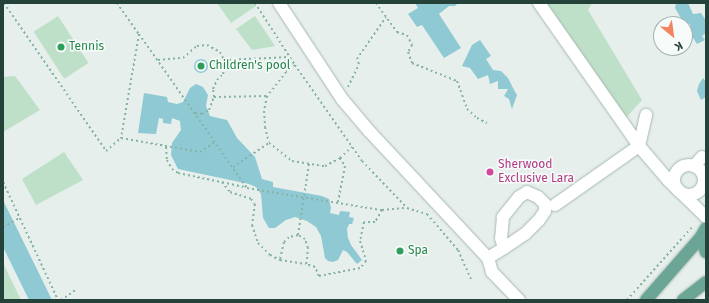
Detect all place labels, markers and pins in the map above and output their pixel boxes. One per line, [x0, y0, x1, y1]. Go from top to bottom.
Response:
place label: Tennis [69, 40, 104, 54]
marker: Tennis [56, 42, 66, 52]
place label: Children's pool [209, 59, 290, 73]
marker: Children's pool [196, 61, 206, 71]
place label: Sherwood Exclusive Lara [498, 158, 574, 186]
marker: Sherwood Exclusive Lara [485, 167, 495, 177]
place label: Spa [408, 244, 428, 258]
marker: Spa [395, 246, 405, 256]

